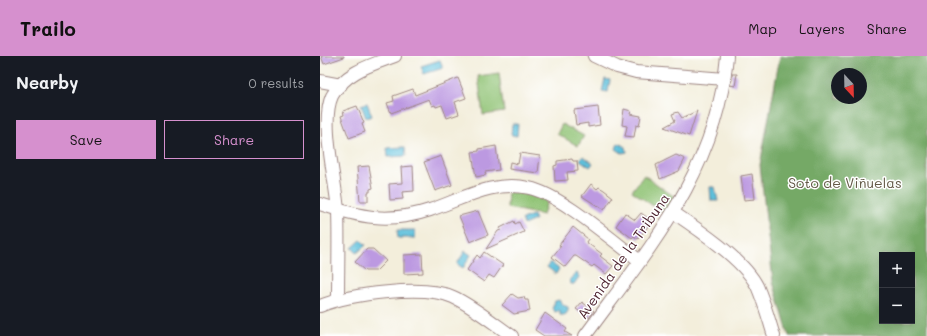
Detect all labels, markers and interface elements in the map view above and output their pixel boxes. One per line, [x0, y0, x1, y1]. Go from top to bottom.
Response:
text: Trailo [20, 16, 76, 41]
text: Map [748, 19, 777, 38]
text: Layers [799, 19, 845, 38]
text: Share [867, 19, 907, 38]
north arrow [831, 68, 867, 104]
text: Nearby [16, 71, 78, 93]
text: 0 results [249, 74, 304, 91]
button: Save [16, 120, 156, 159]
button: Share [164, 120, 304, 159]
park label: Soto de Viñuelas [788, 173, 902, 192]
street label: Avenida de la Tribuna [572, 189, 674, 323]
map controls [879, 252, 915, 324]
button: + [879, 252, 915, 288]
button: − [879, 288, 915, 324]

